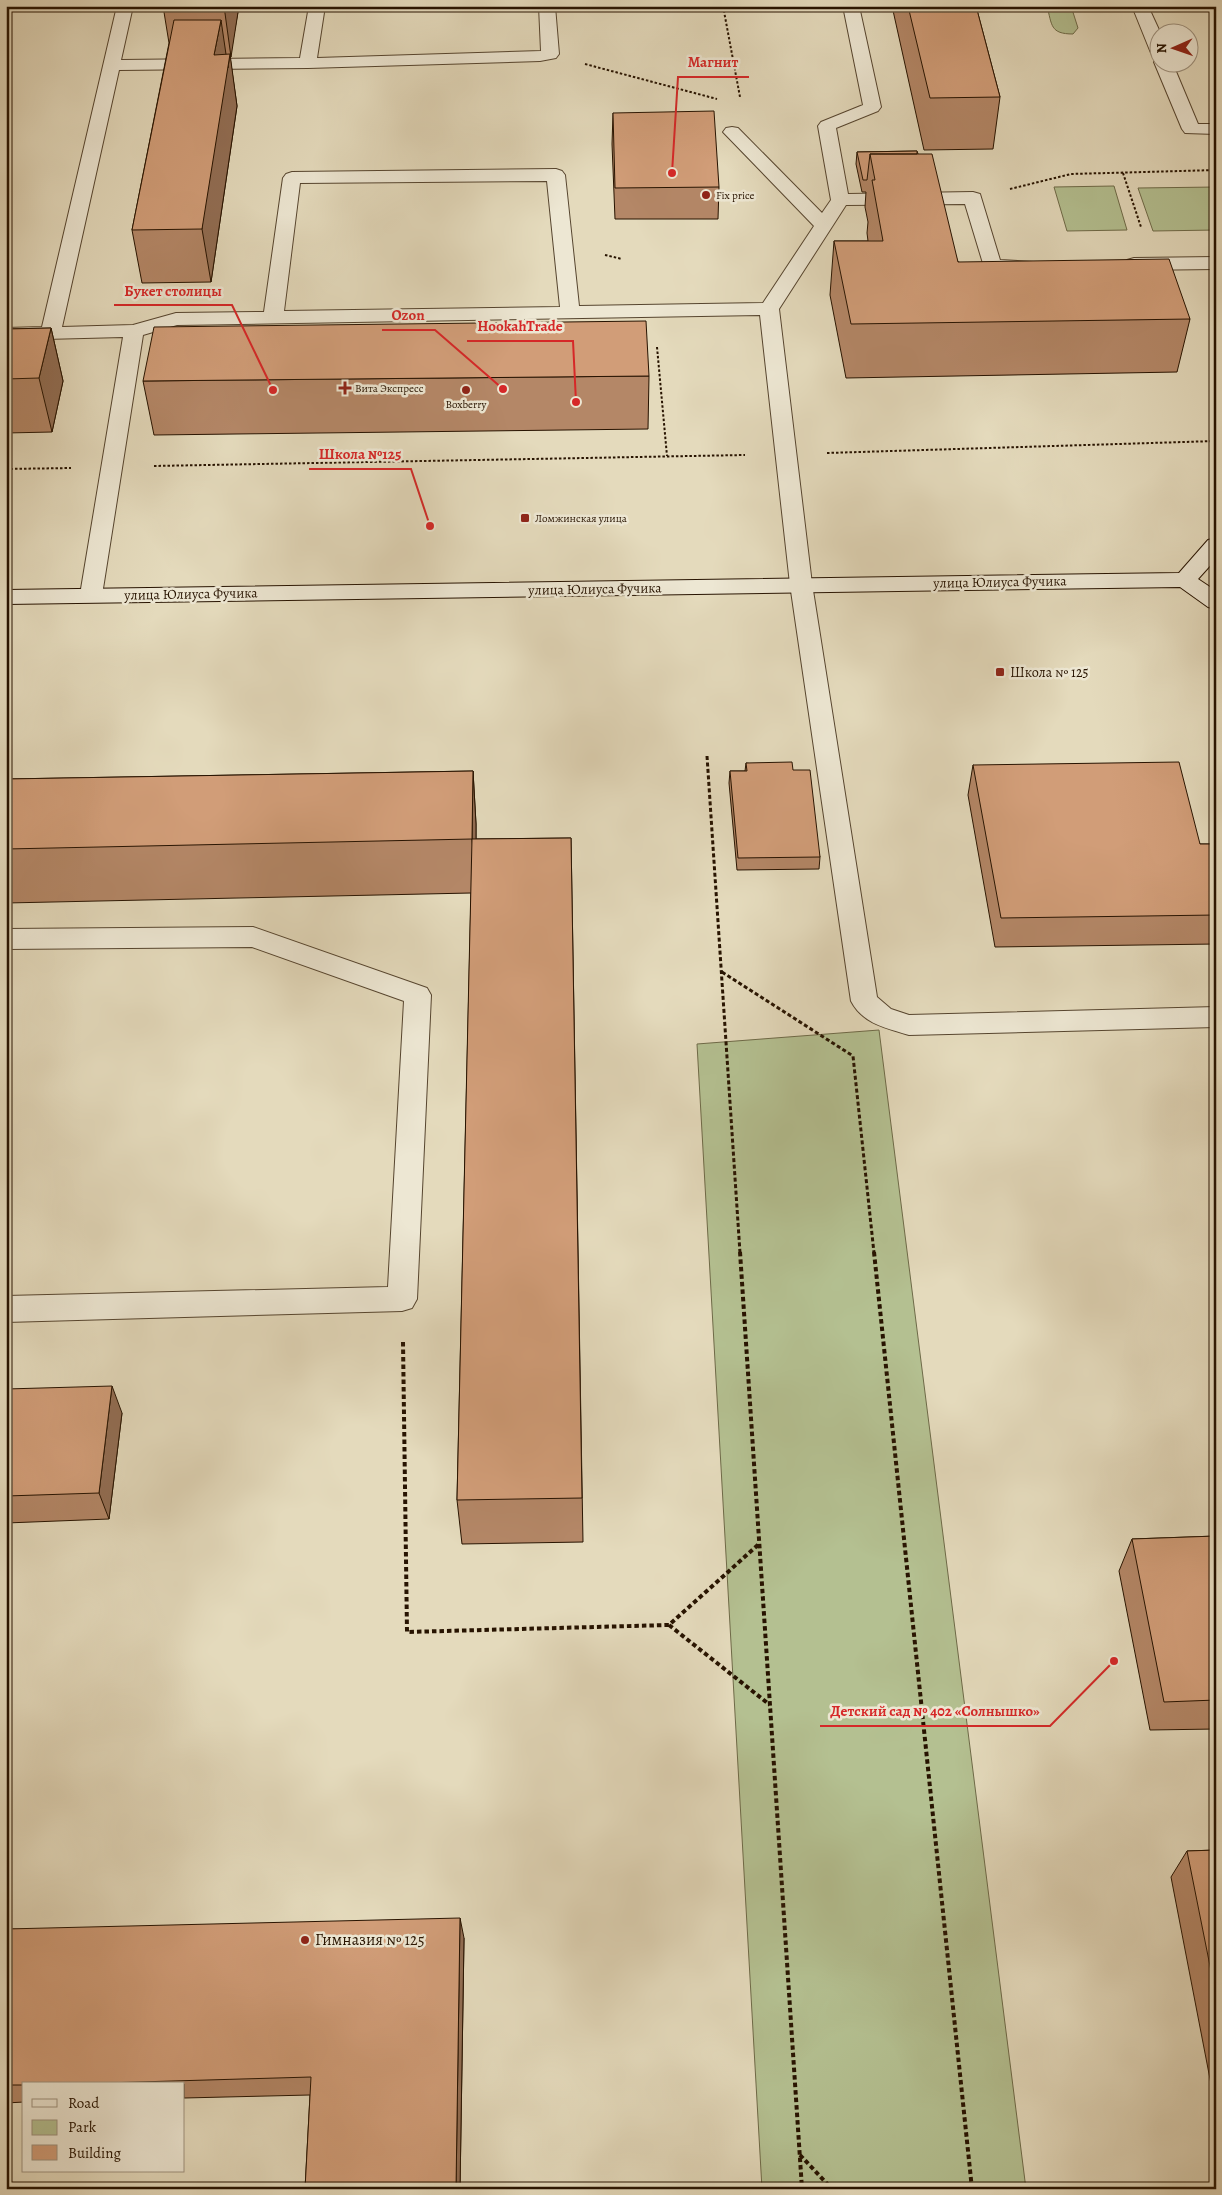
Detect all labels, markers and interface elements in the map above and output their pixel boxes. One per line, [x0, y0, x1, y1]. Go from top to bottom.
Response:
north arrow [1150, 22, 1200, 72]
text: N [1152, 43, 1171, 54]
callout: Магнит [678, 47, 749, 77]
text: Магнит [688, 52, 739, 72]
place label: Fix price [716, 188, 755, 203]
marker: Fix price [700, 189, 712, 201]
callout: Букет столицы [114, 275, 232, 305]
text: Букет столицы [124, 281, 222, 301]
callout: Ozon [382, 300, 435, 330]
text: Ozon [391, 305, 425, 325]
callout: HookahTrade [467, 311, 573, 341]
text: HookahTrade [477, 316, 563, 336]
place label: Вита Экспресс [355, 381, 424, 396]
marker: Вита Экспресс [339, 382, 351, 394]
marker: Boxberry [460, 384, 472, 396]
place label: Boxberry [446, 397, 487, 412]
callout: Школа №125 [309, 439, 411, 469]
text: Школа №125 [319, 444, 401, 464]
place label: Ломжинская улица [535, 511, 628, 526]
marker: Ломжинская улица [519, 512, 531, 524]
street label: улица Юлиуса Фучика [932, 571, 1067, 593]
street label: улица Юлиуса Фучика [527, 578, 662, 600]
street label: улица Юлиуса Фучика [123, 583, 258, 605]
place label: Школа № 125 [1010, 663, 1089, 682]
marker: Школа № 125 [994, 666, 1006, 678]
callout: Детский сад № 402 «Солнышко» [820, 1696, 1050, 1726]
text: Детский сад № 402 «Солнышко» [830, 1701, 1040, 1721]
place label: Гимназия № 125 [315, 1929, 425, 1951]
marker: Гимназия № 125 [299, 1934, 311, 1946]
legend [22, 2082, 185, 2172]
text: Road [68, 2093, 100, 2113]
text: Park [68, 2117, 97, 2137]
text: Building [68, 2143, 121, 2163]

